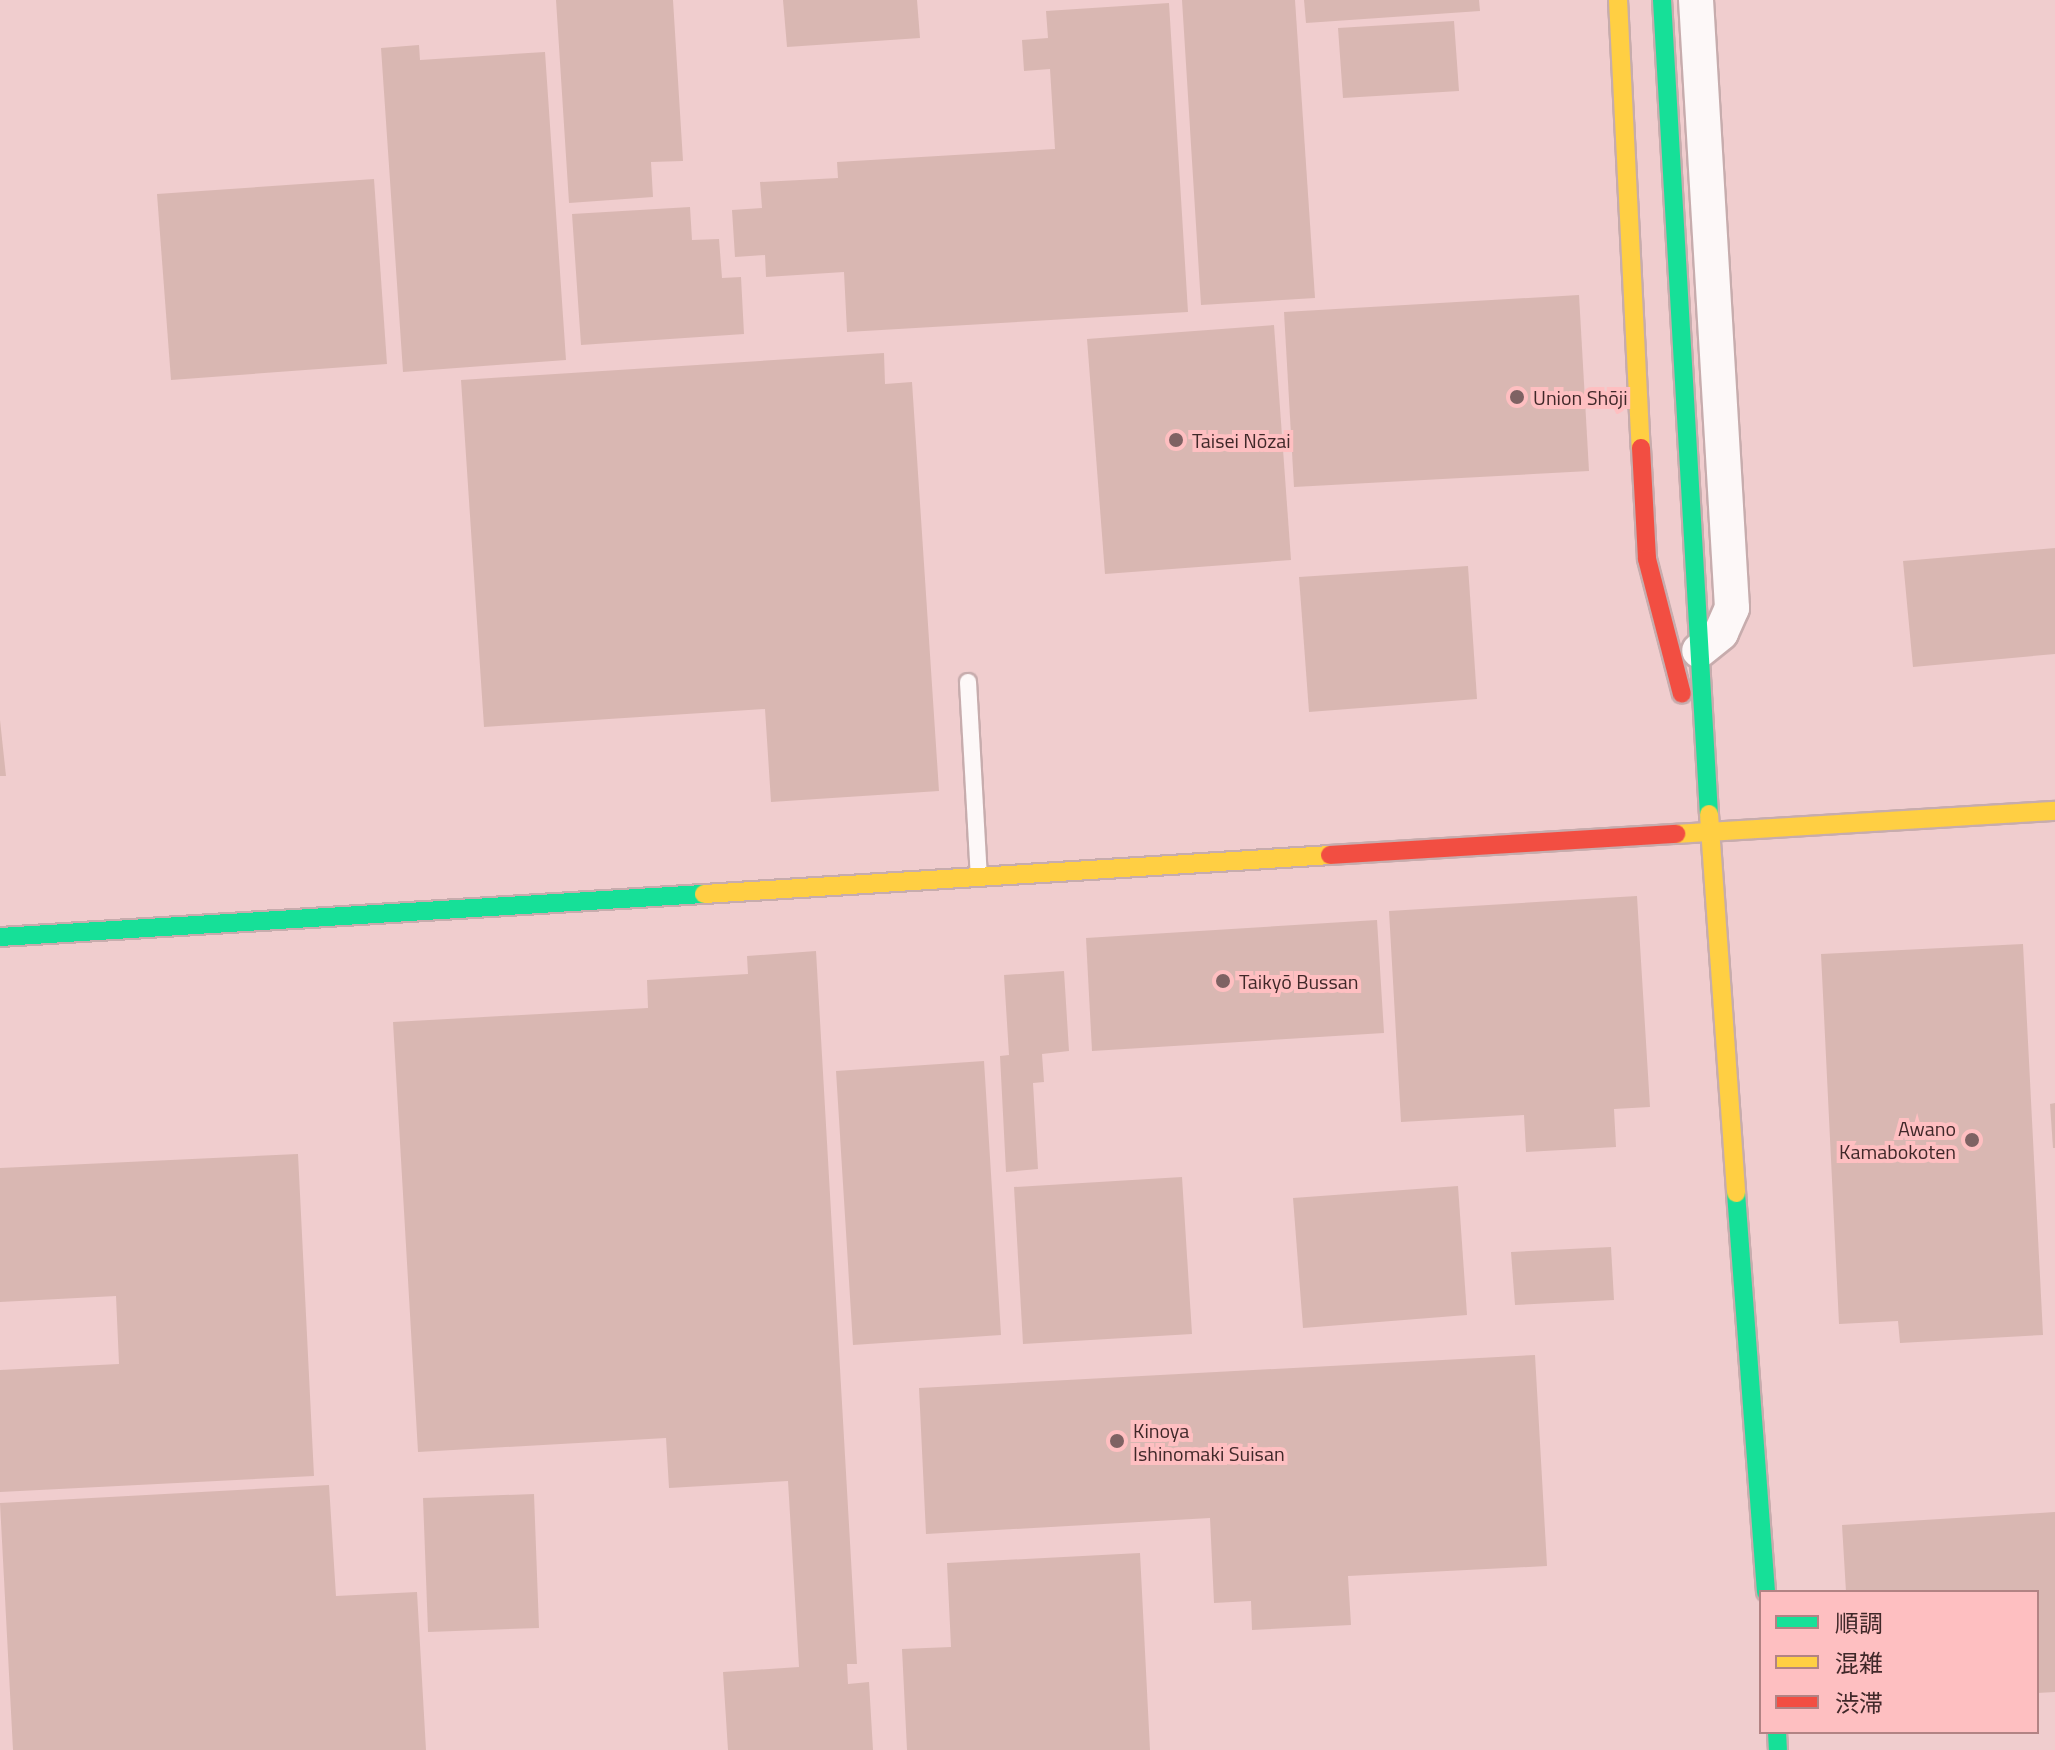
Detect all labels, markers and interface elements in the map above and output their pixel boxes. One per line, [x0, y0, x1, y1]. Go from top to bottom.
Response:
place label: Union Shōji [1533, 385, 1628, 409]
marker: Union Shōji [1508, 388, 1526, 406]
place label: Taisei Nōzai [1192, 428, 1291, 452]
marker: Taisei Nōzai [1167, 431, 1185, 449]
place label: Taikyō Bussan [1239, 969, 1358, 993]
marker: Taikyō Bussan [1214, 972, 1232, 990]
place label: Awano Kamabokoten [1839, 1116, 1956, 1163]
marker: Awano Kamabokoten [1963, 1131, 1981, 1149]
place label: Kinoya Ishinomaki Suisan [1133, 1418, 1285, 1465]
marker: Kinoya Ishinomaki Suisan [1108, 1432, 1126, 1450]
legend [1759, 1590, 2039, 1734]
text: 順調 [1835, 1605, 1883, 1641]
text: 混雑 [1835, 1645, 1883, 1681]
text: 渋滞 [1835, 1685, 1883, 1721]

